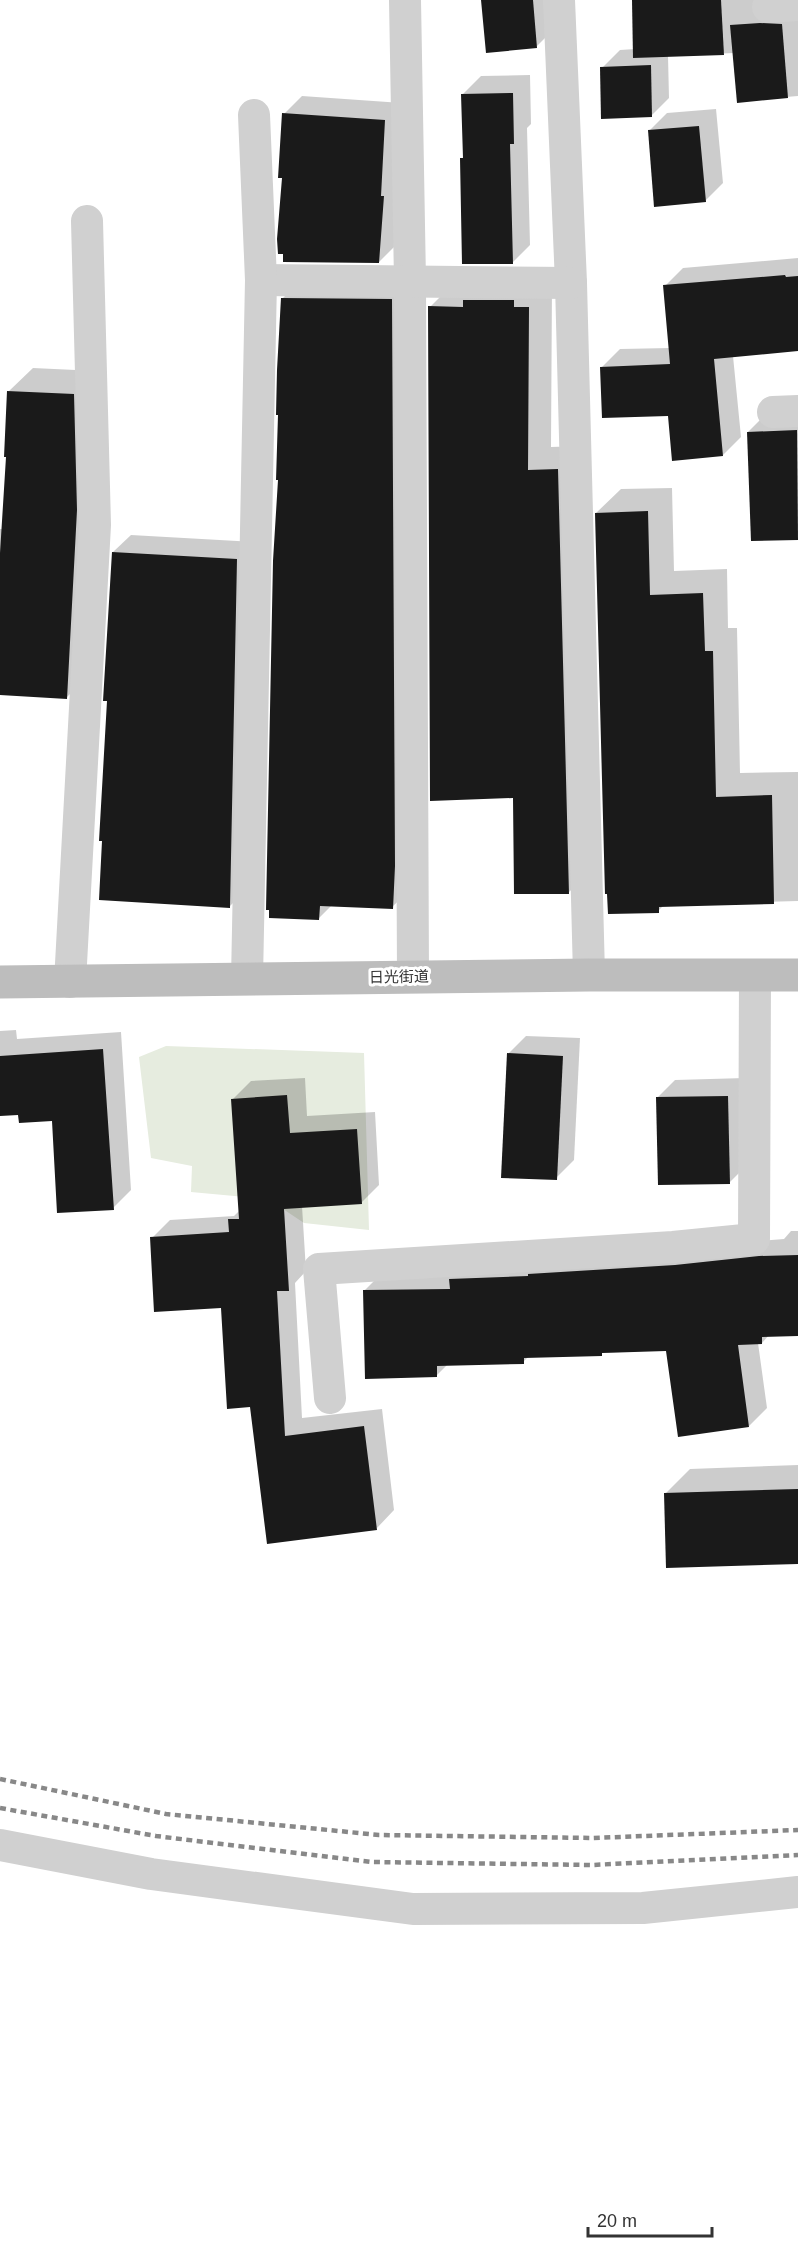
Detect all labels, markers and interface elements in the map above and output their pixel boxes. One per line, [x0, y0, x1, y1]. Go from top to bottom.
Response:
street label: 日光街道 [369, 967, 429, 986]
scale bar [588, 2200, 712, 2238]
text: 20 m [597, 2211, 637, 2231]

